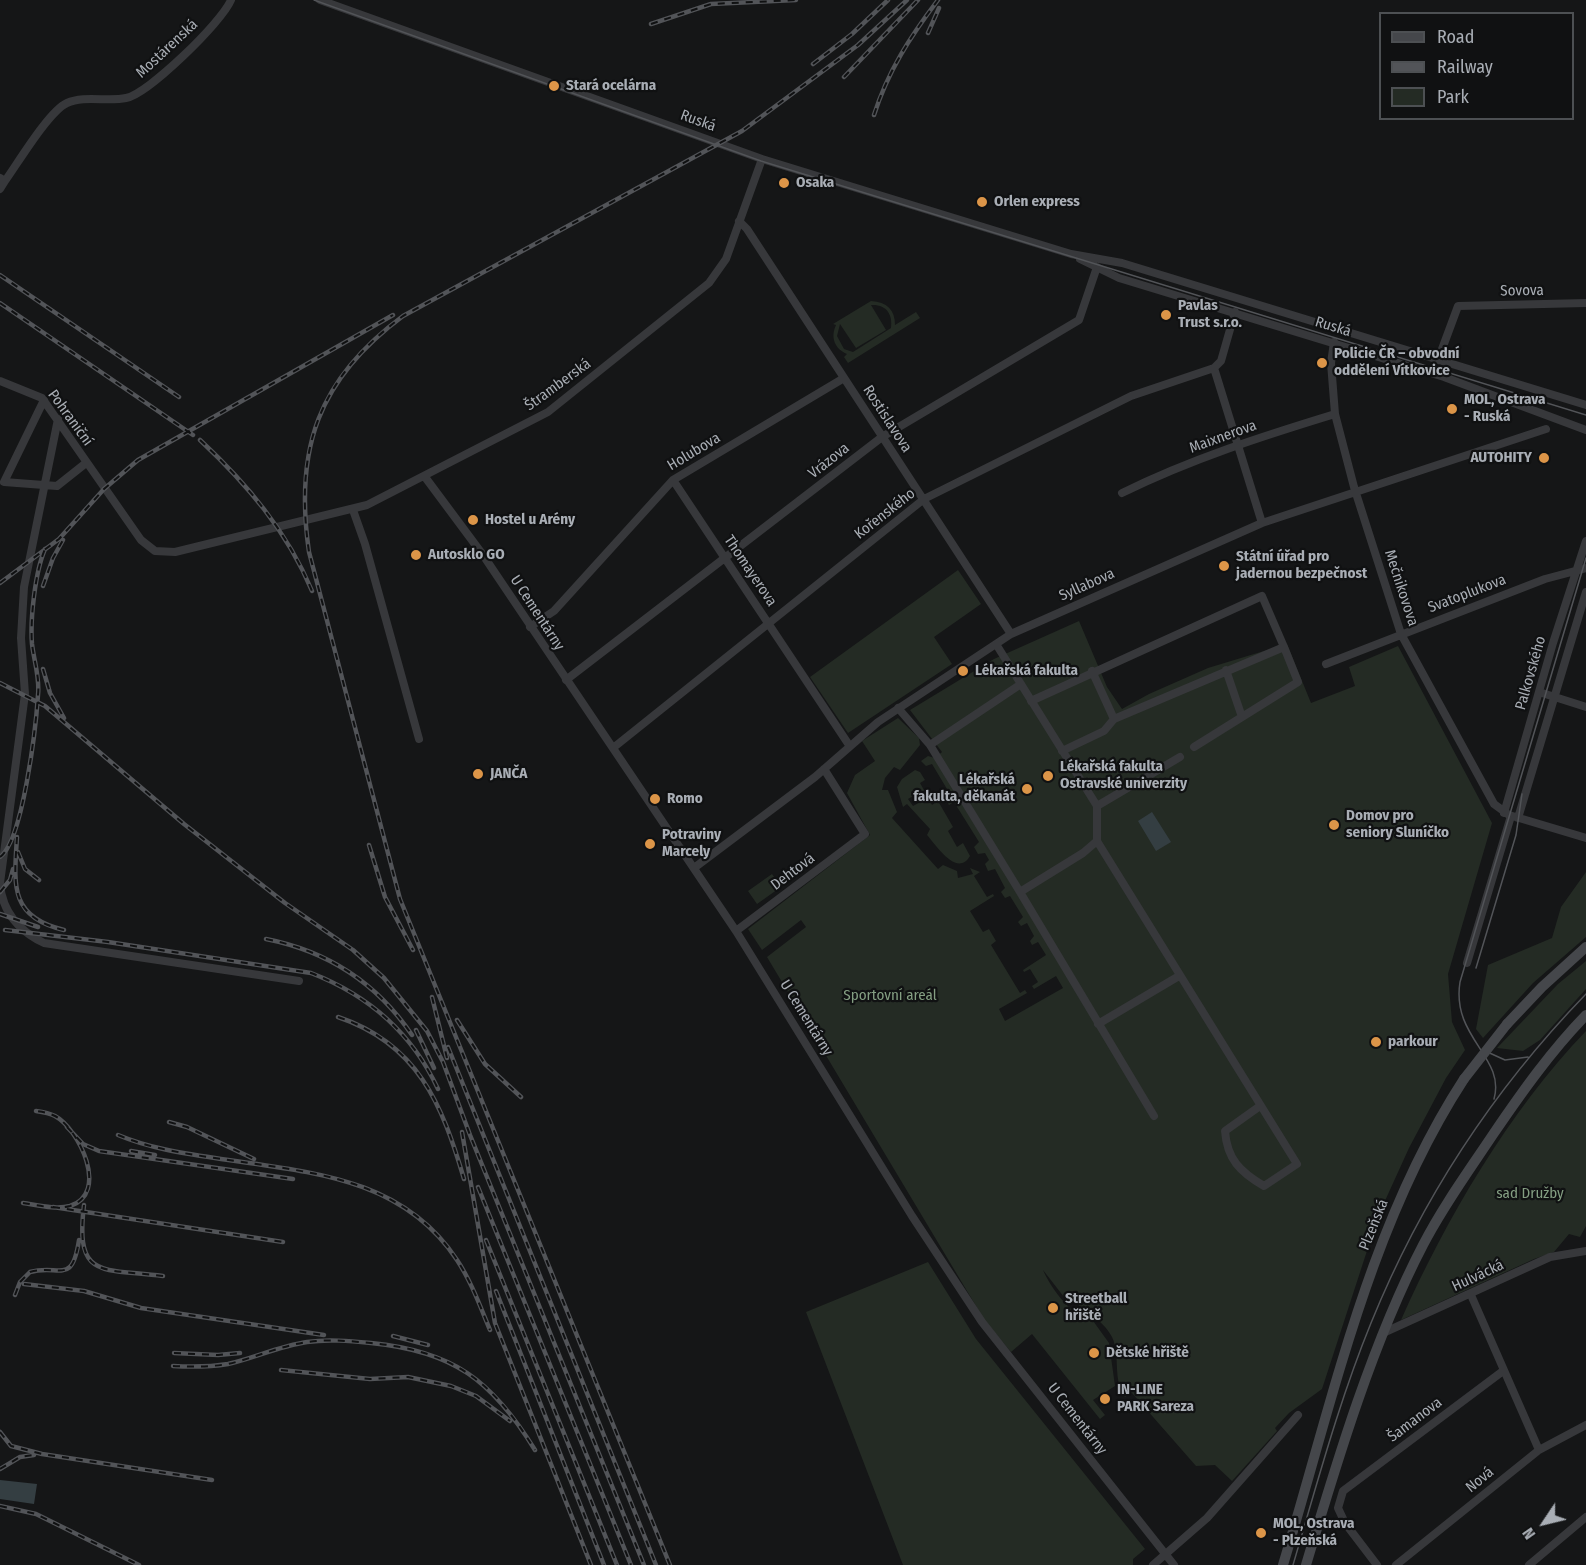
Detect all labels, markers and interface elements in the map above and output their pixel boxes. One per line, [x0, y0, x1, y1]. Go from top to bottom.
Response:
legend [1379, 12, 1574, 120]
street label: Mostárenská [132, 16, 202, 82]
text: Road [1437, 26, 1474, 48]
text: Railway [1437, 56, 1493, 78]
place label: Stará ocelárna [566, 77, 656, 95]
marker: Stará ocelárna [547, 79, 561, 93]
text: Park [1437, 86, 1469, 108]
street label: Ruská [678, 106, 718, 136]
place label: Osaka [796, 174, 834, 192]
marker: Osaka [777, 176, 791, 190]
place label: Orlen express [994, 193, 1080, 211]
marker: Orlen express [975, 195, 989, 209]
street label: Sovova [1500, 282, 1544, 300]
place label: Pavlas Trust s.r.o. [1178, 297, 1242, 332]
marker: Pavlas Trust s.r.o. [1159, 308, 1173, 322]
street label: Ruská [1313, 313, 1353, 341]
place label: Policie ČR – obvodní oddělení Vítkovice [1334, 345, 1459, 380]
street label: Štramberská [522, 355, 594, 415]
marker: Policie ČR – obvodní oddělení Vítkovice [1315, 356, 1329, 370]
street label: Rostislavova [859, 382, 915, 456]
street label: Pohraniční [44, 386, 96, 450]
place label: MOL, Ostrava - Ruská [1464, 391, 1545, 426]
marker: MOL, Ostrava - Ruská [1445, 402, 1459, 416]
street label: Maixnerova [1187, 417, 1259, 457]
street label: Holubova [664, 429, 724, 475]
street label: Vrázova [805, 439, 853, 483]
place label: AUTOHITY [1470, 449, 1532, 467]
marker: AUTOHITY [1537, 451, 1551, 465]
street label: Kořenského [851, 485, 919, 543]
place label: Hostel u Arény [485, 511, 575, 529]
marker: Hostel u Arény [466, 513, 480, 527]
street label: Thomayerova [720, 532, 780, 610]
place label: Autosklo GO [428, 546, 505, 564]
marker: Autosklo GO [409, 548, 423, 562]
place label: Státní úřad pro jadernou bezpečnost [1236, 548, 1367, 583]
street label: Mečnikovova [1380, 548, 1422, 628]
marker: Státní úřad pro jadernou bezpečnost [1217, 559, 1231, 573]
street label: Syllabova [1056, 565, 1118, 605]
street label: Svatoplukova [1426, 571, 1508, 617]
street label: U Cementárny [506, 572, 568, 654]
street label: Palkovského [1512, 634, 1550, 712]
place label: Lékařská fakulta [975, 662, 1078, 680]
marker: Lékařská fakulta [956, 664, 970, 678]
place label: Lékařská fakulta Ostravské univerzity [1060, 758, 1187, 793]
place label: JANČA [490, 765, 527, 783]
marker: JANČA [471, 767, 485, 781]
marker: Lékařská fakulta Ostravské univerzity [1041, 769, 1055, 783]
place label: Lékařská fakulta, děkanát [913, 771, 1015, 806]
marker: Lékařská fakulta, děkanát [1020, 782, 1034, 796]
place label: Romo [667, 790, 703, 808]
marker: Romo [648, 792, 662, 806]
place label: Domov pro seniory Sluníčko [1346, 807, 1449, 842]
marker: Domov pro seniory Sluníčko [1327, 818, 1341, 832]
place label: Potraviny Marcely [662, 826, 721, 861]
marker: Potraviny Marcely [643, 837, 657, 851]
street label: Dehtová [767, 850, 819, 894]
street label: U Cementárny [776, 977, 836, 1059]
park label: Sportovní areál [843, 987, 937, 1005]
place label: parkour [1388, 1033, 1438, 1051]
marker: parkour [1369, 1035, 1383, 1049]
park label: sad Družby [1496, 1185, 1564, 1203]
street label: Plzeňská [1356, 1197, 1392, 1253]
street label: Hulvácká [1449, 1256, 1507, 1296]
place label: Streetball hřiště [1065, 1290, 1127, 1325]
marker: Streetball hřiště [1046, 1301, 1060, 1315]
place label: Dětské hřiště [1106, 1344, 1189, 1362]
marker: Dětské hřiště [1087, 1346, 1101, 1360]
street label: U Cementárny [1043, 1380, 1111, 1458]
place label: IN-LINE PARK Sareza [1117, 1381, 1194, 1416]
marker: IN-LINE PARK Sareza [1098, 1392, 1112, 1406]
street label: Šamanova [1384, 1394, 1446, 1446]
street label: Nová [1462, 1463, 1498, 1497]
north arrow [1514, 1493, 1574, 1553]
place label: MOL, Ostrava - Plzeňská [1273, 1515, 1354, 1550]
text: N [1518, 1524, 1539, 1543]
marker: MOL, Ostrava - Plzeňská [1254, 1526, 1268, 1540]

